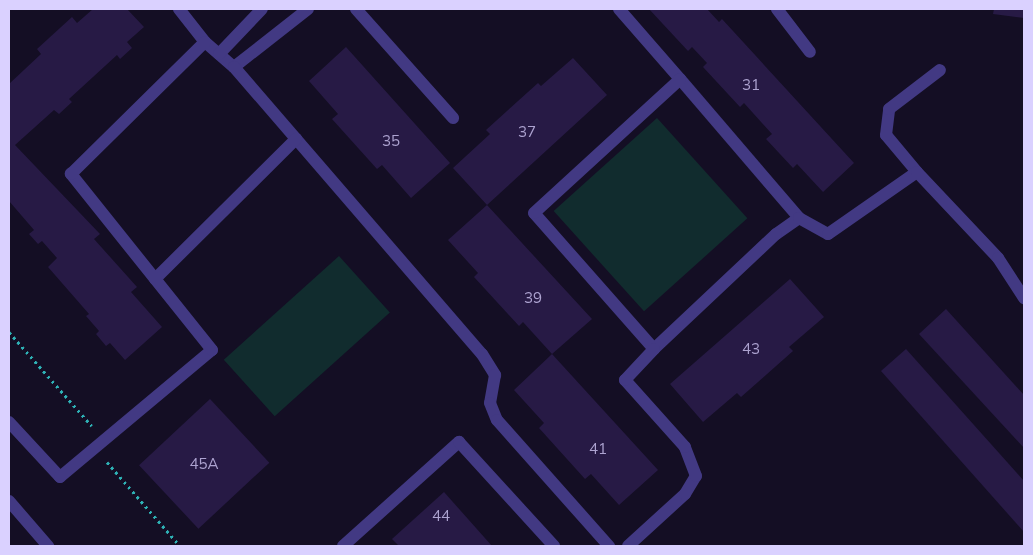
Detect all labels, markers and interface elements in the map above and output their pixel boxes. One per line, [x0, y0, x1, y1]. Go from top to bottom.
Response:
house number: 31 [742, 76, 760, 94]
house number: 37 [518, 123, 536, 141]
house number: 35 [382, 132, 400, 150]
house number: 39 [524, 289, 542, 307]
house number: 43 [742, 340, 760, 358]
house number: 41 [589, 440, 607, 458]
house number: 45А [189, 455, 219, 473]
house number: 44 [432, 507, 450, 525]

